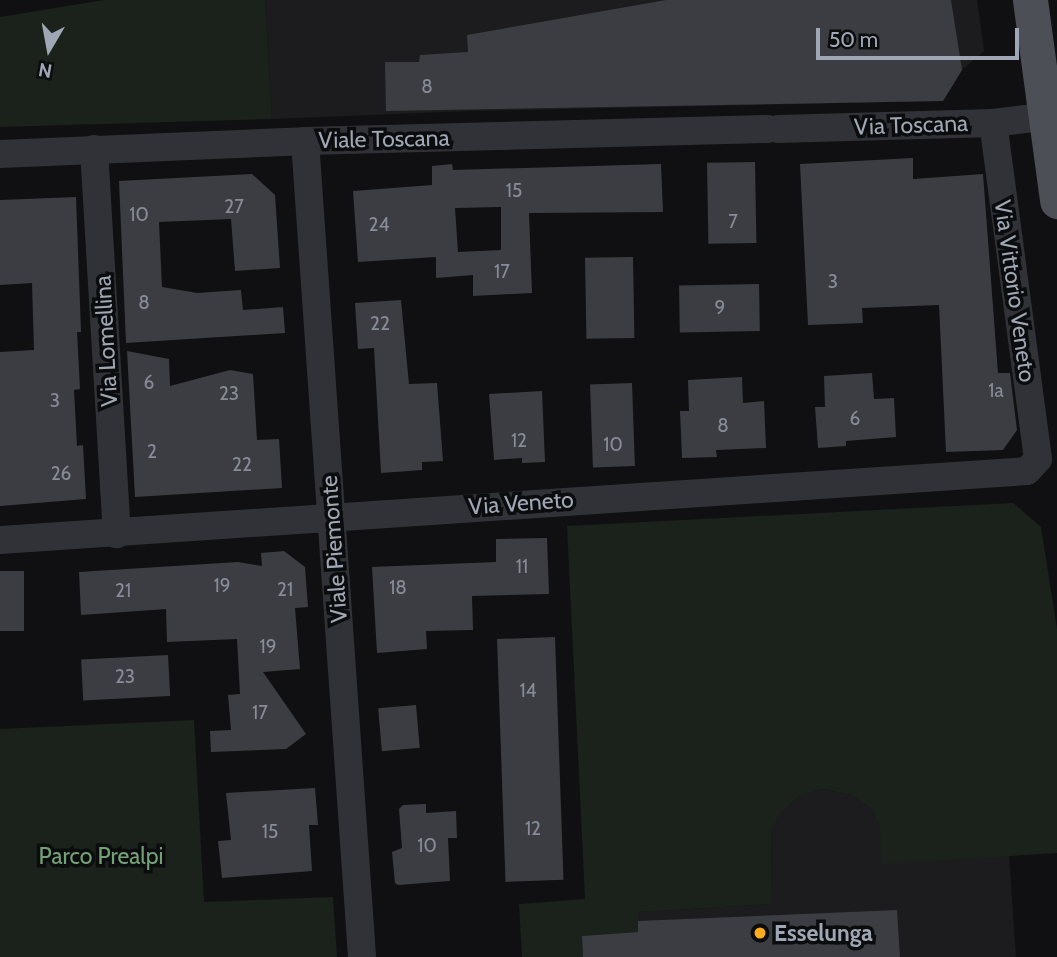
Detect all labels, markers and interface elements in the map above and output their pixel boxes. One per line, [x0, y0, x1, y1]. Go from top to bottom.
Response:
north arrow [14, 14, 84, 84]
scale bar [819, 14, 1022, 58]
text: 50 m [829, 27, 878, 52]
text: N [37, 58, 54, 83]
house number: 8 [421, 76, 433, 98]
street label: Via Toscana [853, 109, 969, 141]
street label: Viale Toscana [318, 124, 450, 154]
house number: 15 [506, 180, 522, 202]
house number: 27 [224, 196, 244, 218]
street label: Via Vittorio Veneto [989, 198, 1041, 384]
house number: 10 [129, 204, 149, 226]
house number: 7 [728, 211, 738, 233]
house number: 24 [369, 214, 389, 236]
house number: 17 [494, 261, 510, 283]
house number: 3 [828, 271, 838, 293]
street label: Via Lomellina [89, 275, 123, 407]
house number: 8 [138, 292, 150, 314]
house number: 9 [715, 297, 725, 319]
house number: 22 [370, 313, 390, 335]
house number: 6 [144, 372, 154, 394]
house number: 1a [988, 380, 1004, 402]
house number: 23 [219, 383, 239, 405]
house number: 3 [50, 390, 60, 412]
house number: 6 [850, 408, 860, 430]
house number: 8 [717, 415, 729, 437]
house number: 12 [511, 430, 527, 452]
house number: 10 [603, 434, 623, 456]
house number: 2 [147, 441, 157, 463]
house number: 22 [232, 454, 252, 476]
house number: 26 [51, 463, 71, 485]
street label: Viale Piemonte [315, 474, 353, 624]
street label: Via Veneto [467, 486, 575, 520]
house number: 11 [516, 556, 528, 578]
house number: 19 [214, 575, 230, 597]
house number: 18 [389, 577, 407, 599]
house number: 21 [277, 579, 293, 601]
house number: 21 [115, 580, 131, 602]
house number: 19 [260, 636, 276, 658]
house number: 23 [115, 666, 135, 688]
house number: 14 [519, 680, 537, 702]
house number: 17 [252, 702, 268, 724]
house number: 12 [525, 818, 541, 840]
house number: 15 [262, 821, 278, 843]
house number: 10 [417, 835, 437, 857]
park label: Parco Prealpi [39, 842, 163, 870]
place label: Esselunga [774, 919, 873, 947]
marker: Esselunga [752, 925, 768, 941]

